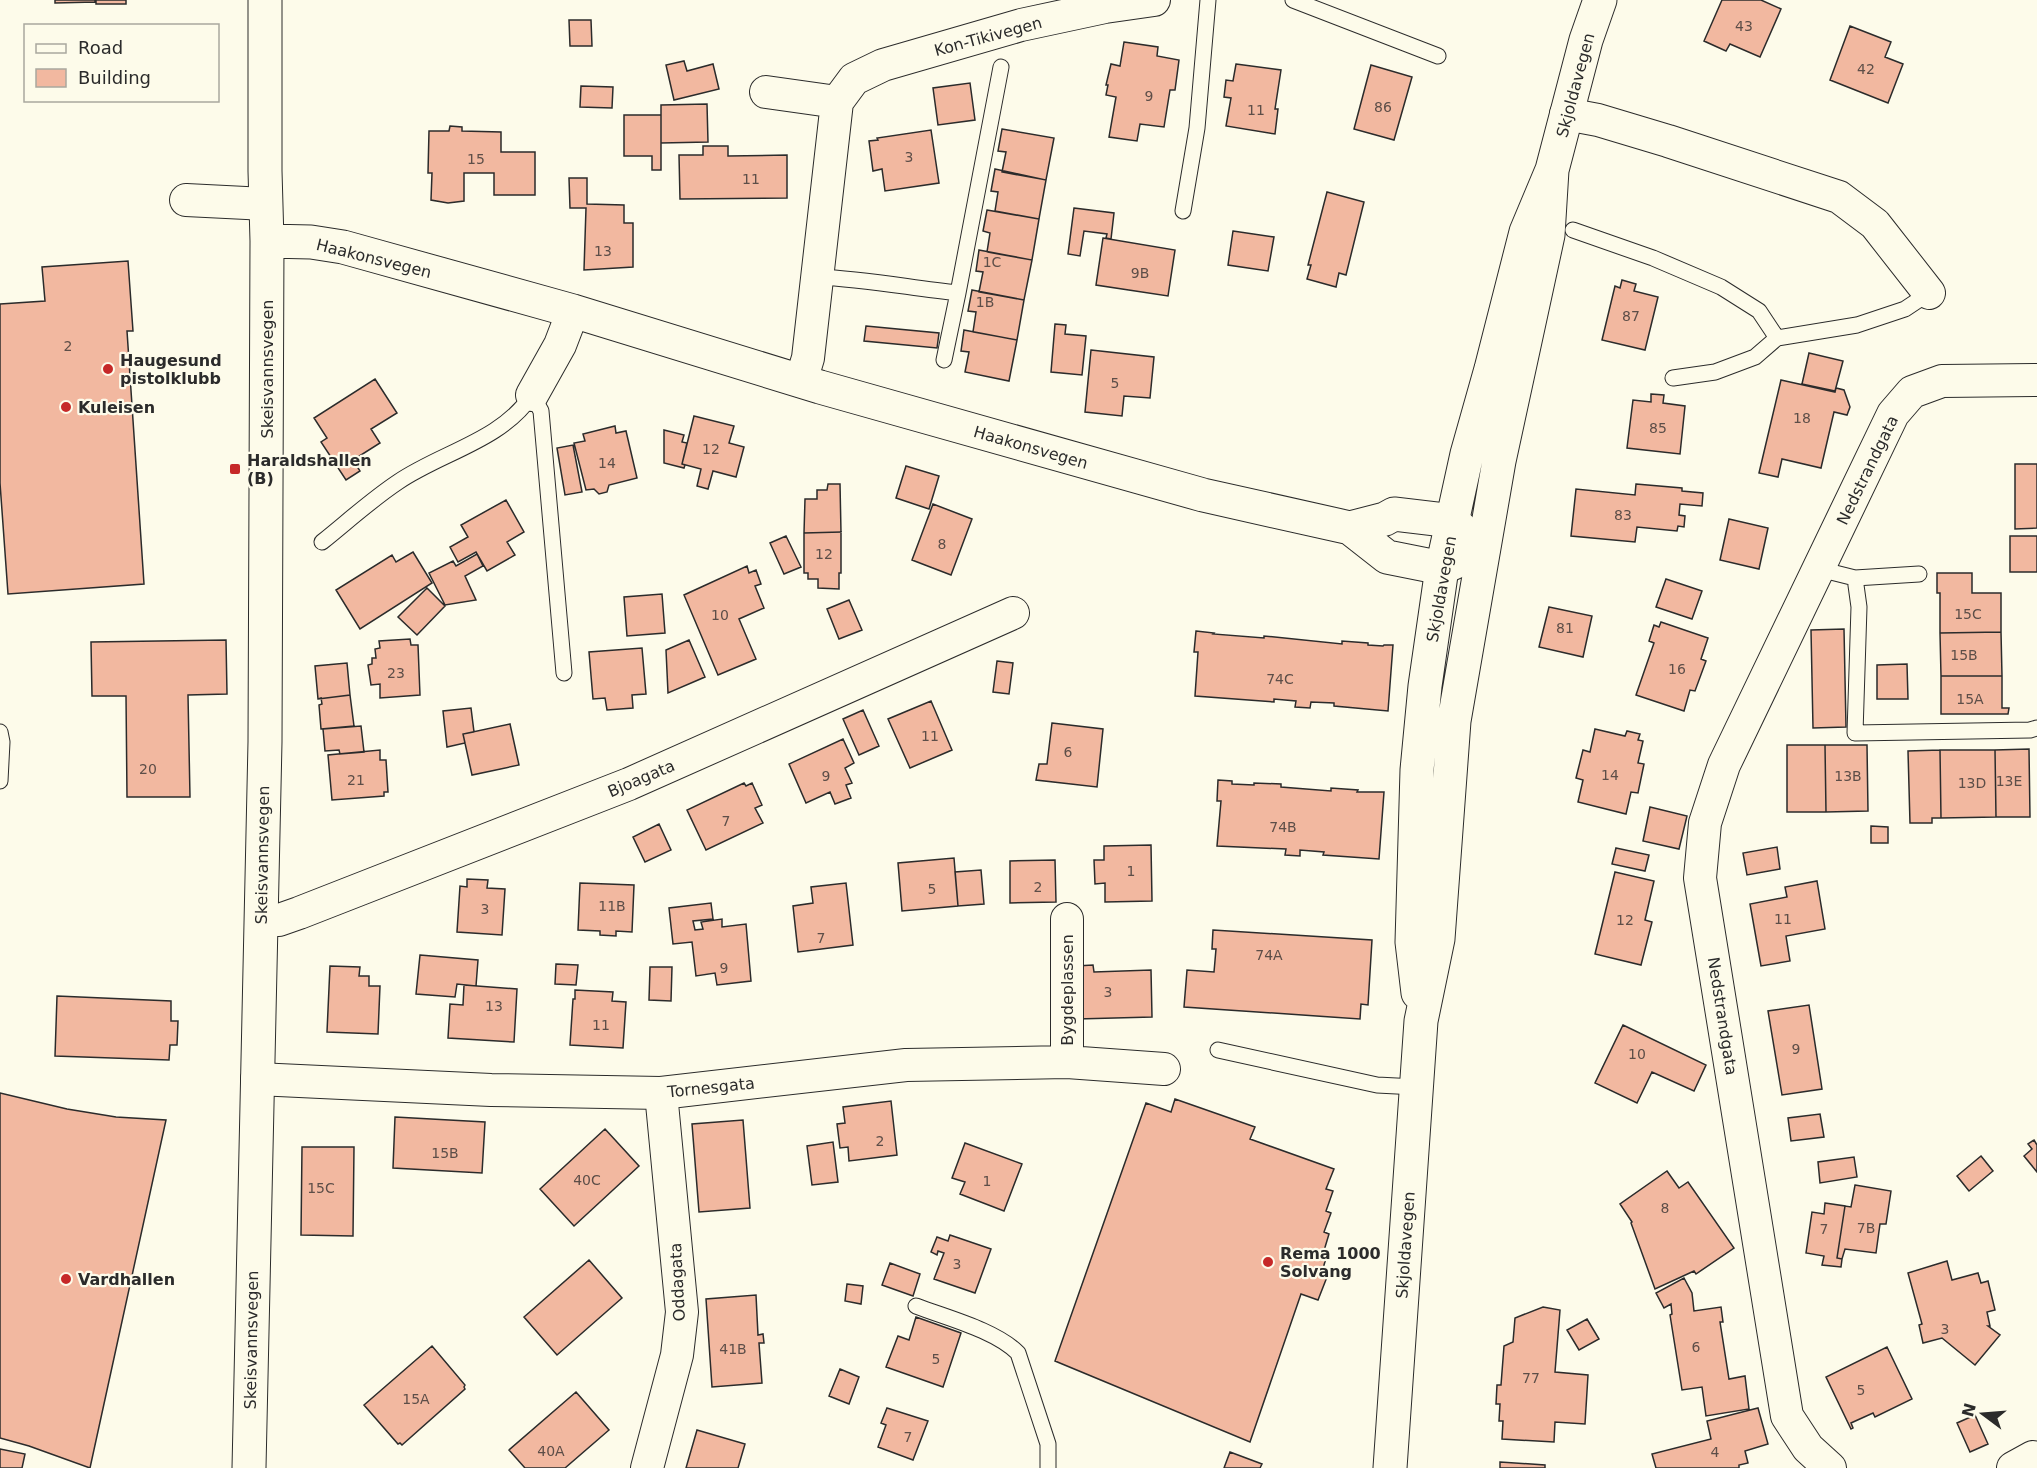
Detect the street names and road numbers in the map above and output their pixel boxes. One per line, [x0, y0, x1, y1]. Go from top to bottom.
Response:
street label: Kon-Tikivegen [932, 13, 1044, 60]
street label: Skjoldavegen [1552, 31, 1599, 140]
street label: Haakonsvegen [314, 235, 433, 282]
street label: Skeisvannsvegen [258, 300, 277, 438]
street label: Nedstrandgata [1833, 412, 1902, 528]
street label: Haakonsvegen [971, 422, 1090, 473]
street label: Skjoldavegen [1423, 534, 1460, 644]
street label: Bjoagata [605, 756, 678, 801]
street label: Skeisvannsvegen [252, 785, 273, 925]
street label: Bygdeplassen [1058, 934, 1077, 1046]
street label: Nedstrandgata [1704, 956, 1741, 1076]
street label: Tornesgata [666, 1073, 756, 1102]
street label: Skjoldavegen [1392, 1191, 1419, 1299]
street label: Oddagata [666, 1242, 689, 1322]
street label: Skeisvannsvegen [241, 1270, 262, 1410]

